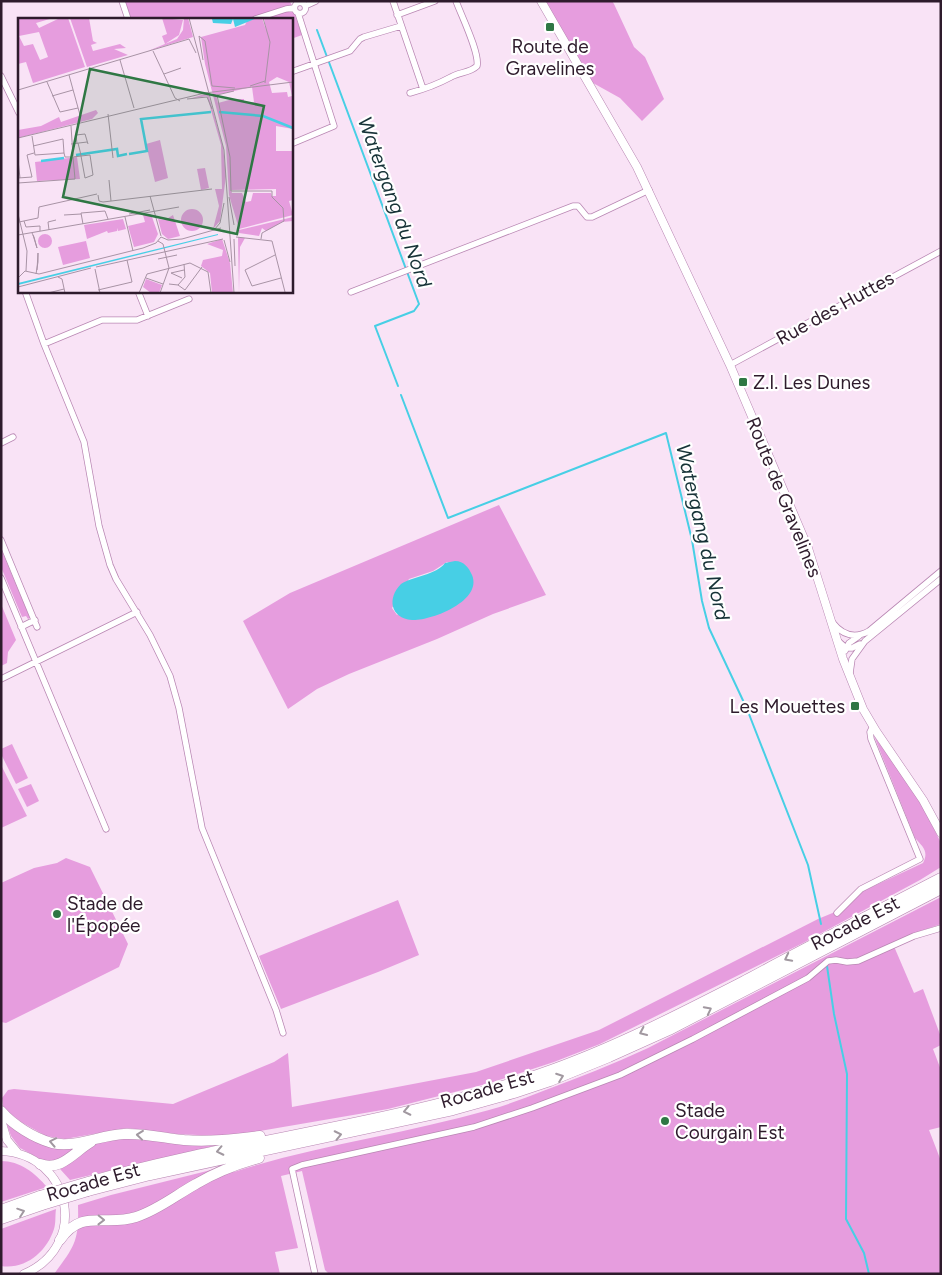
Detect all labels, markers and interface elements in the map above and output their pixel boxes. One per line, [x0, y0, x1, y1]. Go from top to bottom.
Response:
inset map [18, 18, 292, 292]
marker: Route de Gravelines [544, 21, 556, 33]
place label: Route de Gravelines [506, 35, 595, 80]
water label: Watergang du Nord [353, 113, 437, 291]
street label: Rue des Huttes [772, 266, 898, 350]
place label: Z.I. Les Dunes [753, 371, 870, 394]
marker: Z.I. Les Dunes [737, 376, 749, 388]
street label: Route de Gravelines [741, 414, 827, 581]
water label: Watergang du Nord [671, 441, 735, 623]
place label: Les Mouettes [730, 695, 845, 718]
marker: Les Mouettes [849, 700, 861, 712]
street label: Rocade Est [807, 891, 903, 955]
place label: Stade de l'Épopée [67, 892, 143, 937]
marker: Stade de l'Épopée [51, 908, 63, 920]
one-way arrow [784, 952, 793, 962]
one-way arrow [703, 1006, 712, 1016]
one-way arrow [639, 1025, 648, 1036]
street label: Rocade Est [438, 1065, 536, 1113]
one-way arrow [555, 1073, 564, 1083]
place label: Stade Courgain Est [675, 1099, 785, 1144]
one-way arrow [402, 1105, 411, 1116]
marker: Stade Courgain Est [659, 1115, 671, 1127]
one-way arrow [135, 1130, 143, 1141]
one-way arrow [333, 1130, 342, 1141]
one-way arrow [49, 1137, 58, 1148]
one-way arrow [215, 1145, 224, 1156]
street label: Rocade Est [44, 1158, 142, 1206]
one-way arrow [17, 1208, 25, 1218]
one-way arrow [98, 1215, 105, 1225]

